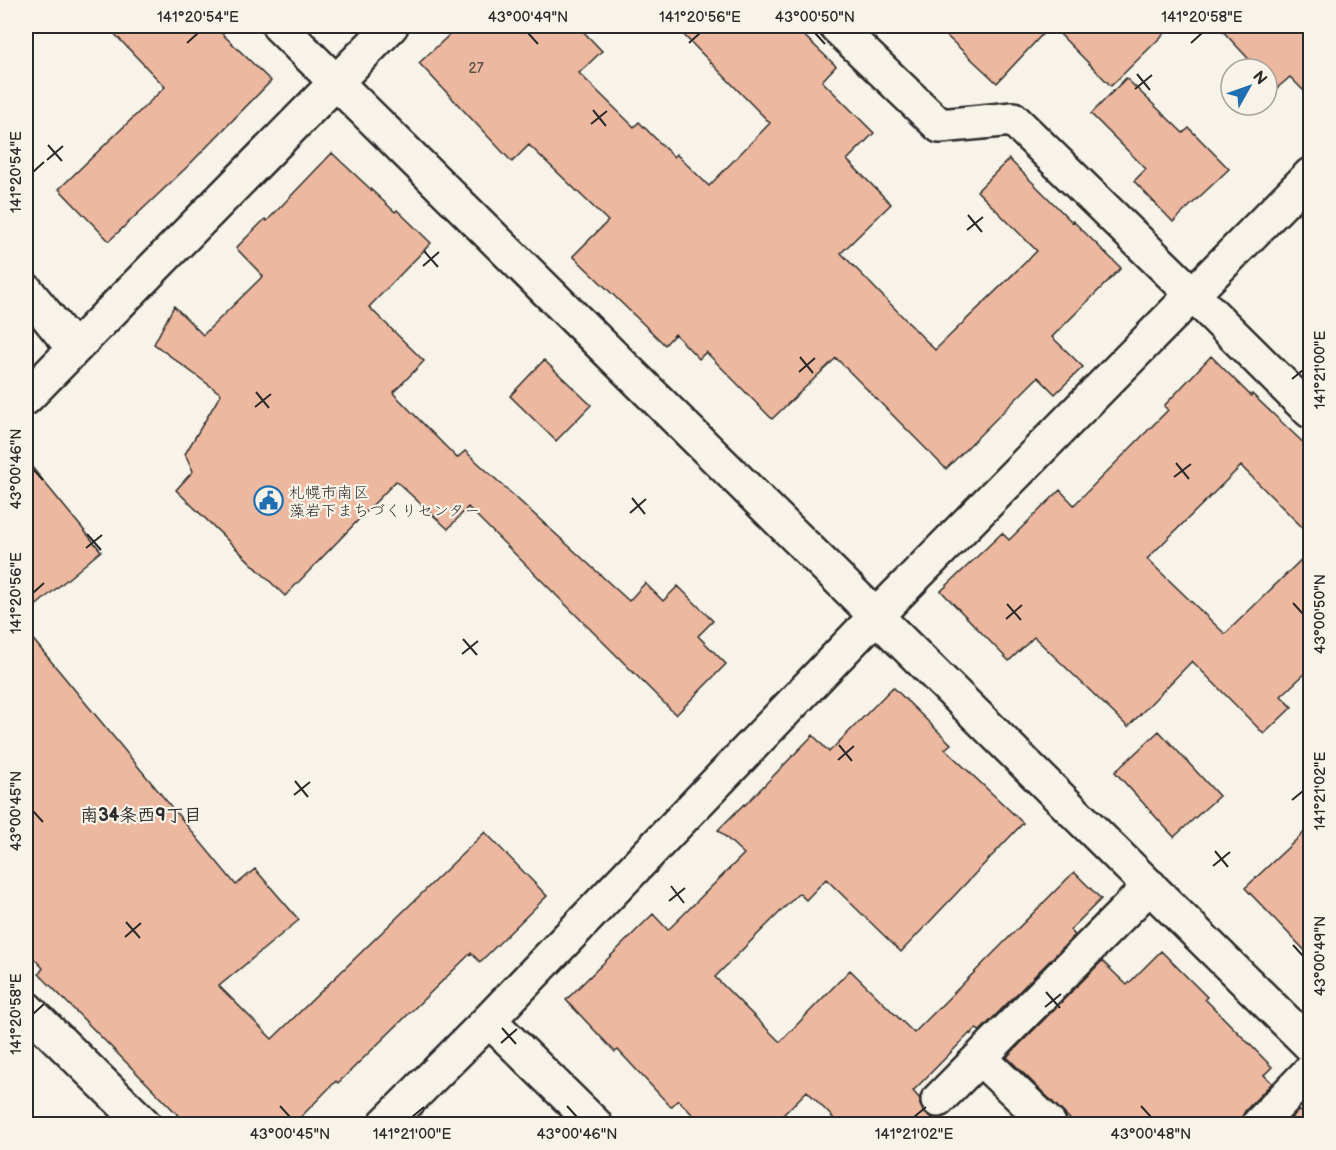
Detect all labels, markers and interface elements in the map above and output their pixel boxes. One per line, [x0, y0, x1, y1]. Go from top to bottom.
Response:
text: 141°20'54"E [157, 8, 239, 27]
text: 43°00'49"N [488, 8, 568, 27]
text: 141°20'56"E [659, 8, 741, 27]
text: 43°00'50"N [775, 8, 855, 27]
text: 141°20'58"E [1161, 8, 1243, 27]
north arrow [1219, 57, 1279, 117]
house number: 27 [468, 60, 484, 77]
text: N [1248, 68, 1270, 89]
text: 141°20'54"E [7, 131, 26, 213]
text: 141°21'00"E [1311, 331, 1330, 409]
text: 43°00'46"N [7, 428, 26, 510]
place label: 札幌市南区 藻岩下まちづくりセンター [289, 484, 480, 521]
public building icon: 札幌市南区 藻岩下まちづくりセンター [252, 485, 284, 517]
text: 141°20'56"E [7, 552, 26, 634]
text: 43°00'50"N [1311, 574, 1330, 654]
text: 141°21'02"E [1311, 752, 1330, 830]
text: 43°00'45"N [7, 771, 26, 851]
district label: 南34条西9丁目 [80, 805, 202, 826]
text: 43°00'49"N [1311, 916, 1330, 996]
text: 141°20'58"E [7, 973, 26, 1055]
text: 43°00'45"N [250, 1125, 330, 1144]
text: 141°21'00"E [373, 1125, 451, 1144]
text: 43°00'46"N [536, 1125, 618, 1144]
text: 141°21'02"E [875, 1125, 953, 1144]
text: 43°00'48"N [1111, 1125, 1191, 1144]

